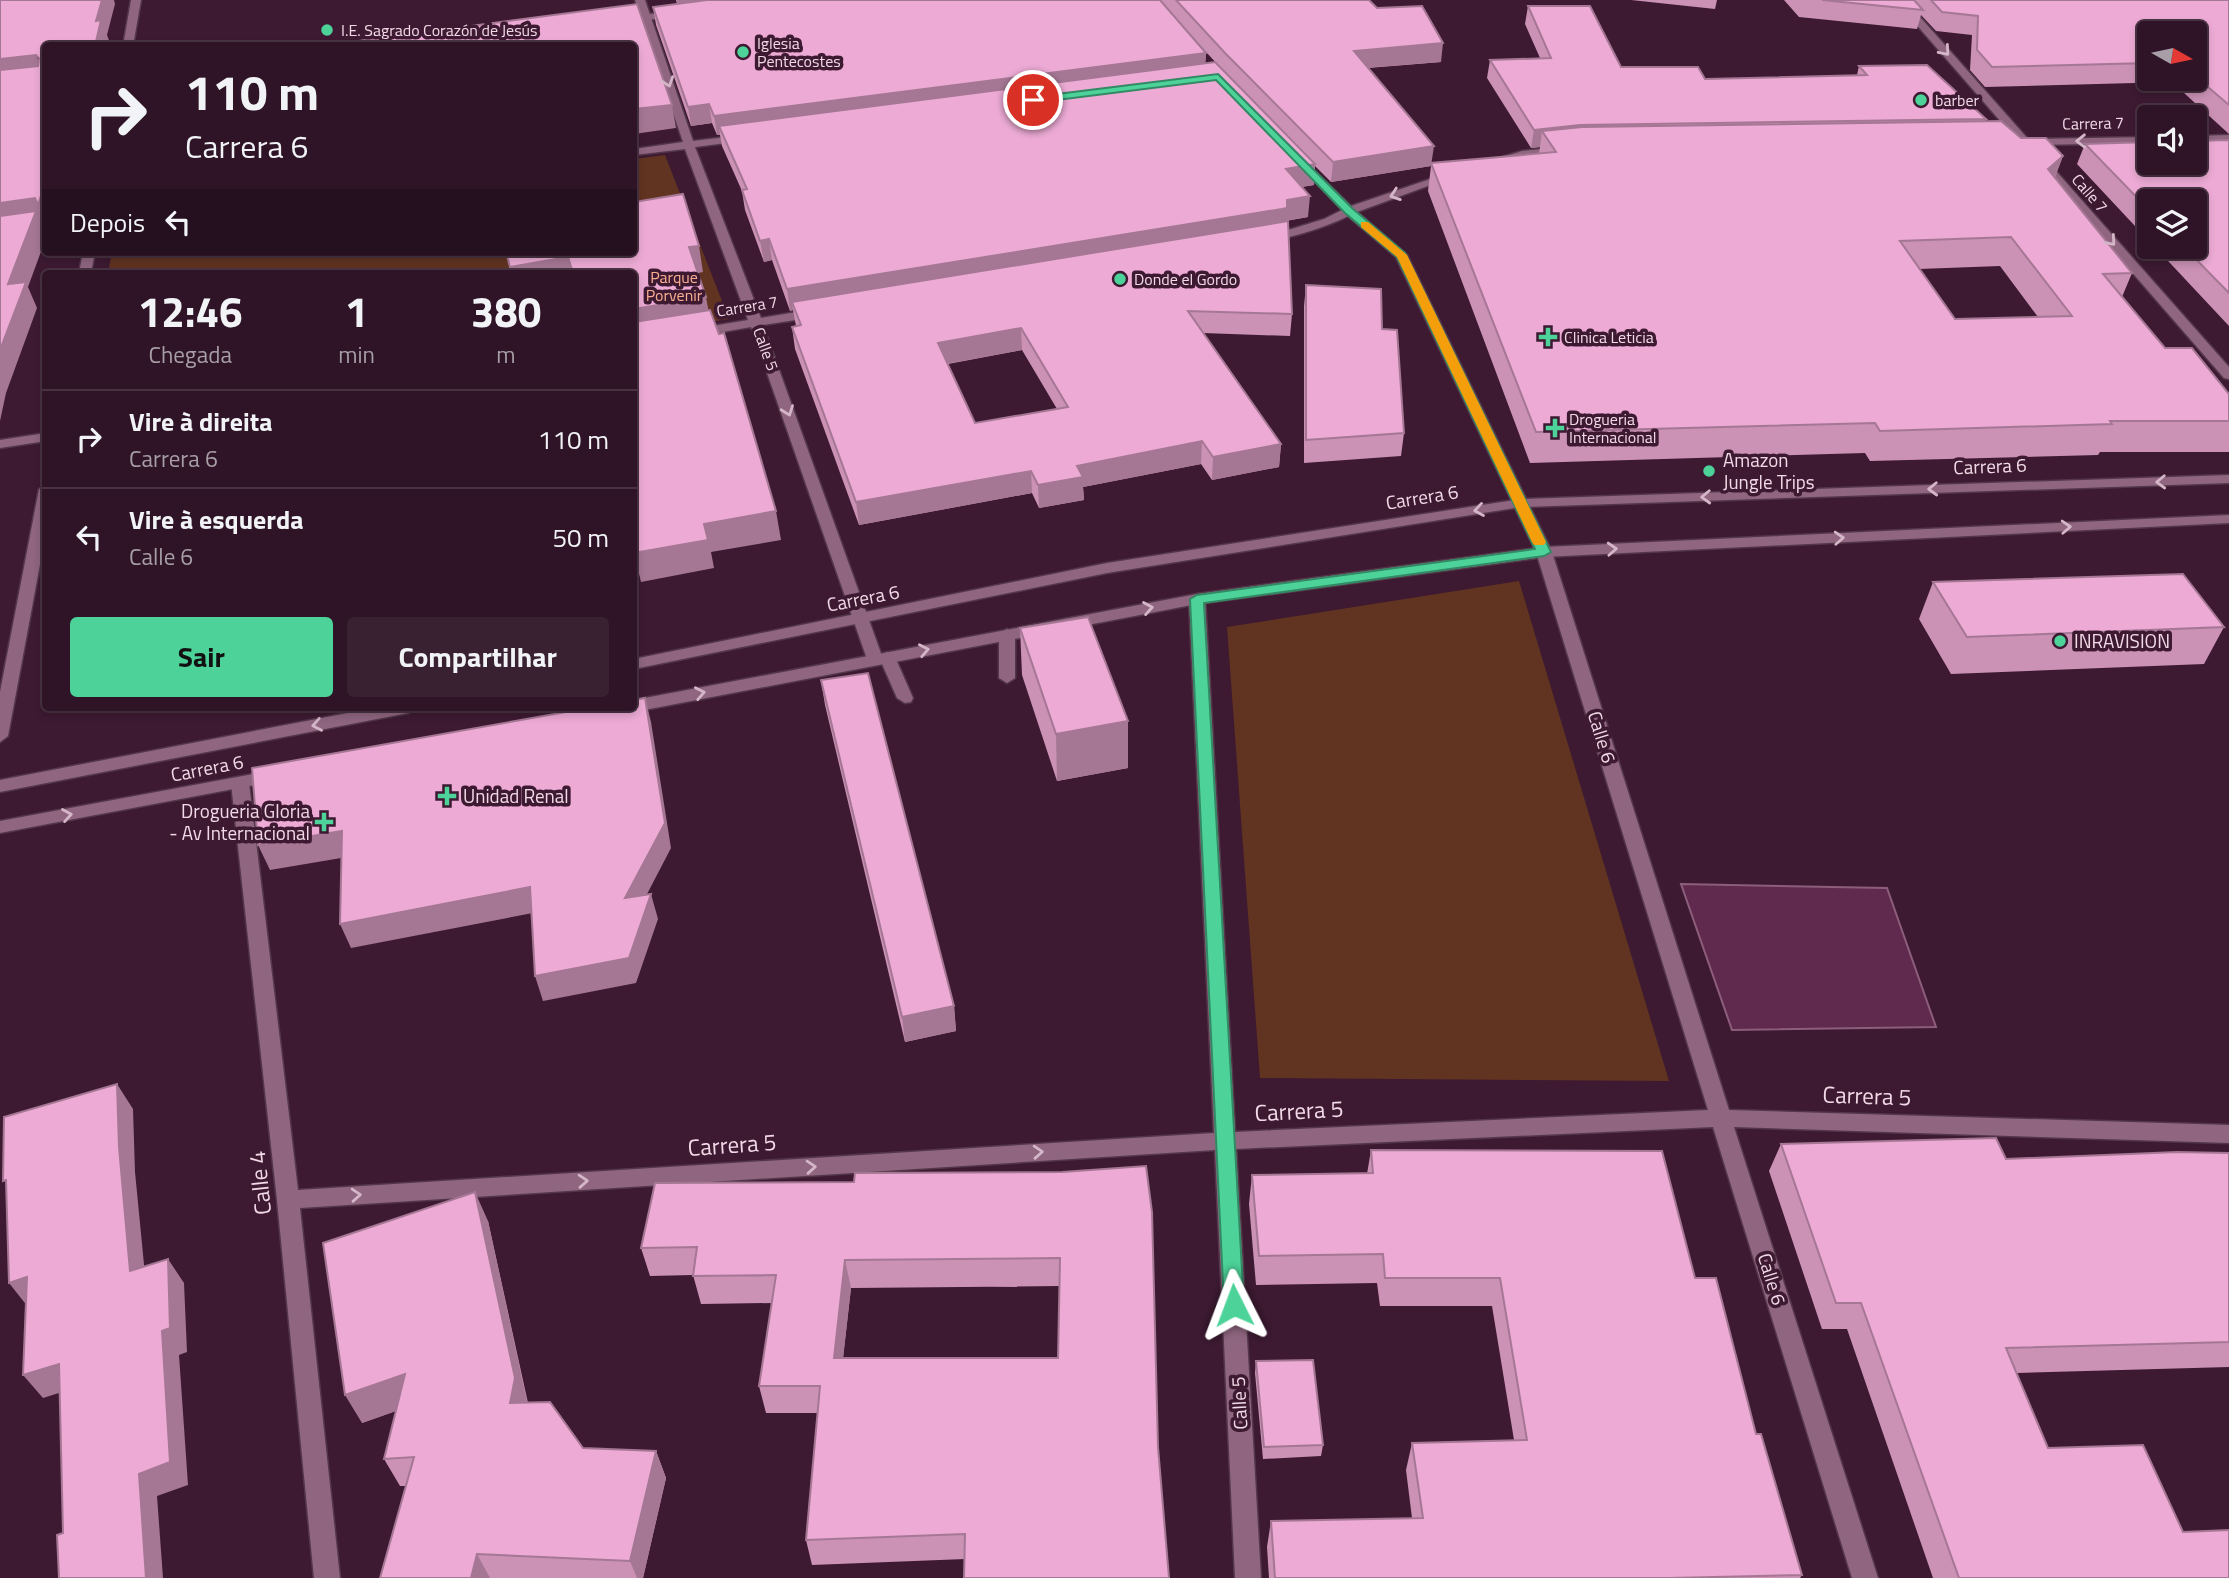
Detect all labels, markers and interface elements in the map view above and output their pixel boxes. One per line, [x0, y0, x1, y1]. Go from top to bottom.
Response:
place label: I.E. Sagrado Corazón de Jesús [341, 18, 538, 42]
north arrow [2137, 21, 2207, 91]
map controls [2137, 21, 2207, 259]
marker: I.E. Sagrado Corazón de Jesús [319, 22, 335, 38]
place label: Iglesia Pentecostes [757, 31, 841, 73]
one-way arrow [1937, 43, 1949, 56]
marker: Iglesia Pentecostes [735, 44, 751, 60]
text: 110 m [185, 54, 319, 129]
icon: right [70, 70, 161, 161]
pin [1003, 70, 1063, 130]
one-way arrow [660, 76, 674, 88]
icon: arrive [1014, 81, 1052, 119]
place label: barber [1935, 88, 1979, 112]
marker: barber [1913, 92, 1929, 108]
button: sound [2137, 105, 2207, 175]
street label: Carrera 7 [2062, 110, 2124, 136]
text: Carrera 6 [185, 122, 309, 170]
one-way arrow [2075, 133, 2086, 148]
street label: Calle 7 [2066, 168, 2114, 218]
one-way arrow [1389, 187, 1401, 201]
button: layers [2137, 189, 2207, 259]
text: Depois [70, 203, 145, 242]
icon: left [159, 203, 197, 241]
one-way arrow [2103, 232, 2115, 245]
park label: Parque Porvenir [646, 265, 703, 307]
place label: Donde el Gordo [1134, 267, 1237, 291]
marker: Donde el Gordo [1112, 271, 1128, 287]
text: 12:46 [138, 279, 243, 343]
text: 1 [345, 279, 368, 343]
text: 380 [471, 279, 541, 343]
street label: Carrera 7 [715, 289, 779, 323]
street label: Calle 5 [747, 324, 785, 374]
place label: Clinica Leticia [1564, 325, 1654, 349]
marker: Clinica Leticia [1538, 327, 1558, 347]
text: Chegada [148, 337, 232, 372]
text: min [338, 337, 375, 372]
text: m [496, 337, 516, 372]
text: Vire à direita [129, 402, 272, 441]
one-way arrow [780, 404, 794, 416]
place label: Drogueria Internacional [1569, 407, 1657, 449]
icon: right [70, 420, 108, 458]
text: 110 m [538, 420, 609, 459]
marker: Drogueria Internacional [1547, 420, 1563, 436]
text: Carrera 6 [129, 441, 218, 476]
place label: Amazon Jungle Trips [1723, 445, 1815, 496]
street label: Carrera 6 [1953, 450, 2027, 481]
marker: Amazon Jungle Trips [1701, 463, 1717, 479]
one-way arrow [2155, 474, 2166, 489]
street label: Carrera 6 [1383, 476, 1460, 517]
one-way arrow [1928, 482, 1939, 497]
one-way arrow [1700, 489, 1711, 504]
text: Vire à esquerda [129, 500, 304, 539]
one-way arrow [1473, 502, 1485, 517]
icon: left [70, 518, 108, 556]
text: 50 m [552, 518, 609, 557]
one-way arrow [2061, 519, 2072, 534]
one-way arrow [1834, 530, 1845, 545]
text: Calle 6 [129, 539, 193, 574]
one-way arrow [1607, 541, 1618, 556]
street label: Carrera 6 [824, 576, 902, 619]
one-way arrow [1142, 602, 1154, 617]
button: Sair [70, 617, 333, 697]
button: Compartilhar [347, 617, 609, 697]
place label: INRAVISION [2074, 626, 2170, 655]
marker: INRAVISION [2052, 633, 2068, 649]
one-way arrow [918, 643, 930, 658]
one-way arrow [694, 686, 706, 701]
street label: Calle 6 [1581, 707, 1624, 766]
one-way arrow [311, 716, 323, 731]
street label: Carrera 6 [168, 746, 246, 789]
place label: Unidad Renal [463, 781, 569, 810]
marker: Unidad Renal [437, 786, 457, 806]
place label: Drogueria Gloria - Av Internacional [169, 796, 310, 847]
one-way arrow [61, 808, 73, 823]
marker: Drogueria Gloria - Av Internacional [316, 814, 332, 830]
street label: Carrera 5 [1822, 1076, 1912, 1115]
street label: Carrera 5 [1254, 1091, 1344, 1130]
street label: Carrera 5 [686, 1124, 777, 1165]
one-way arrow [1032, 1145, 1043, 1160]
street label: Calle 4 [239, 1149, 280, 1217]
one-way arrow [805, 1160, 816, 1175]
one-way arrow [578, 1174, 589, 1189]
one-way arrow [351, 1188, 362, 1203]
street label: Calle 6 [1751, 1249, 1794, 1308]
position arrow [1197, 1268, 1271, 1342]
street label: Calle 5 [1223, 1376, 1254, 1430]

